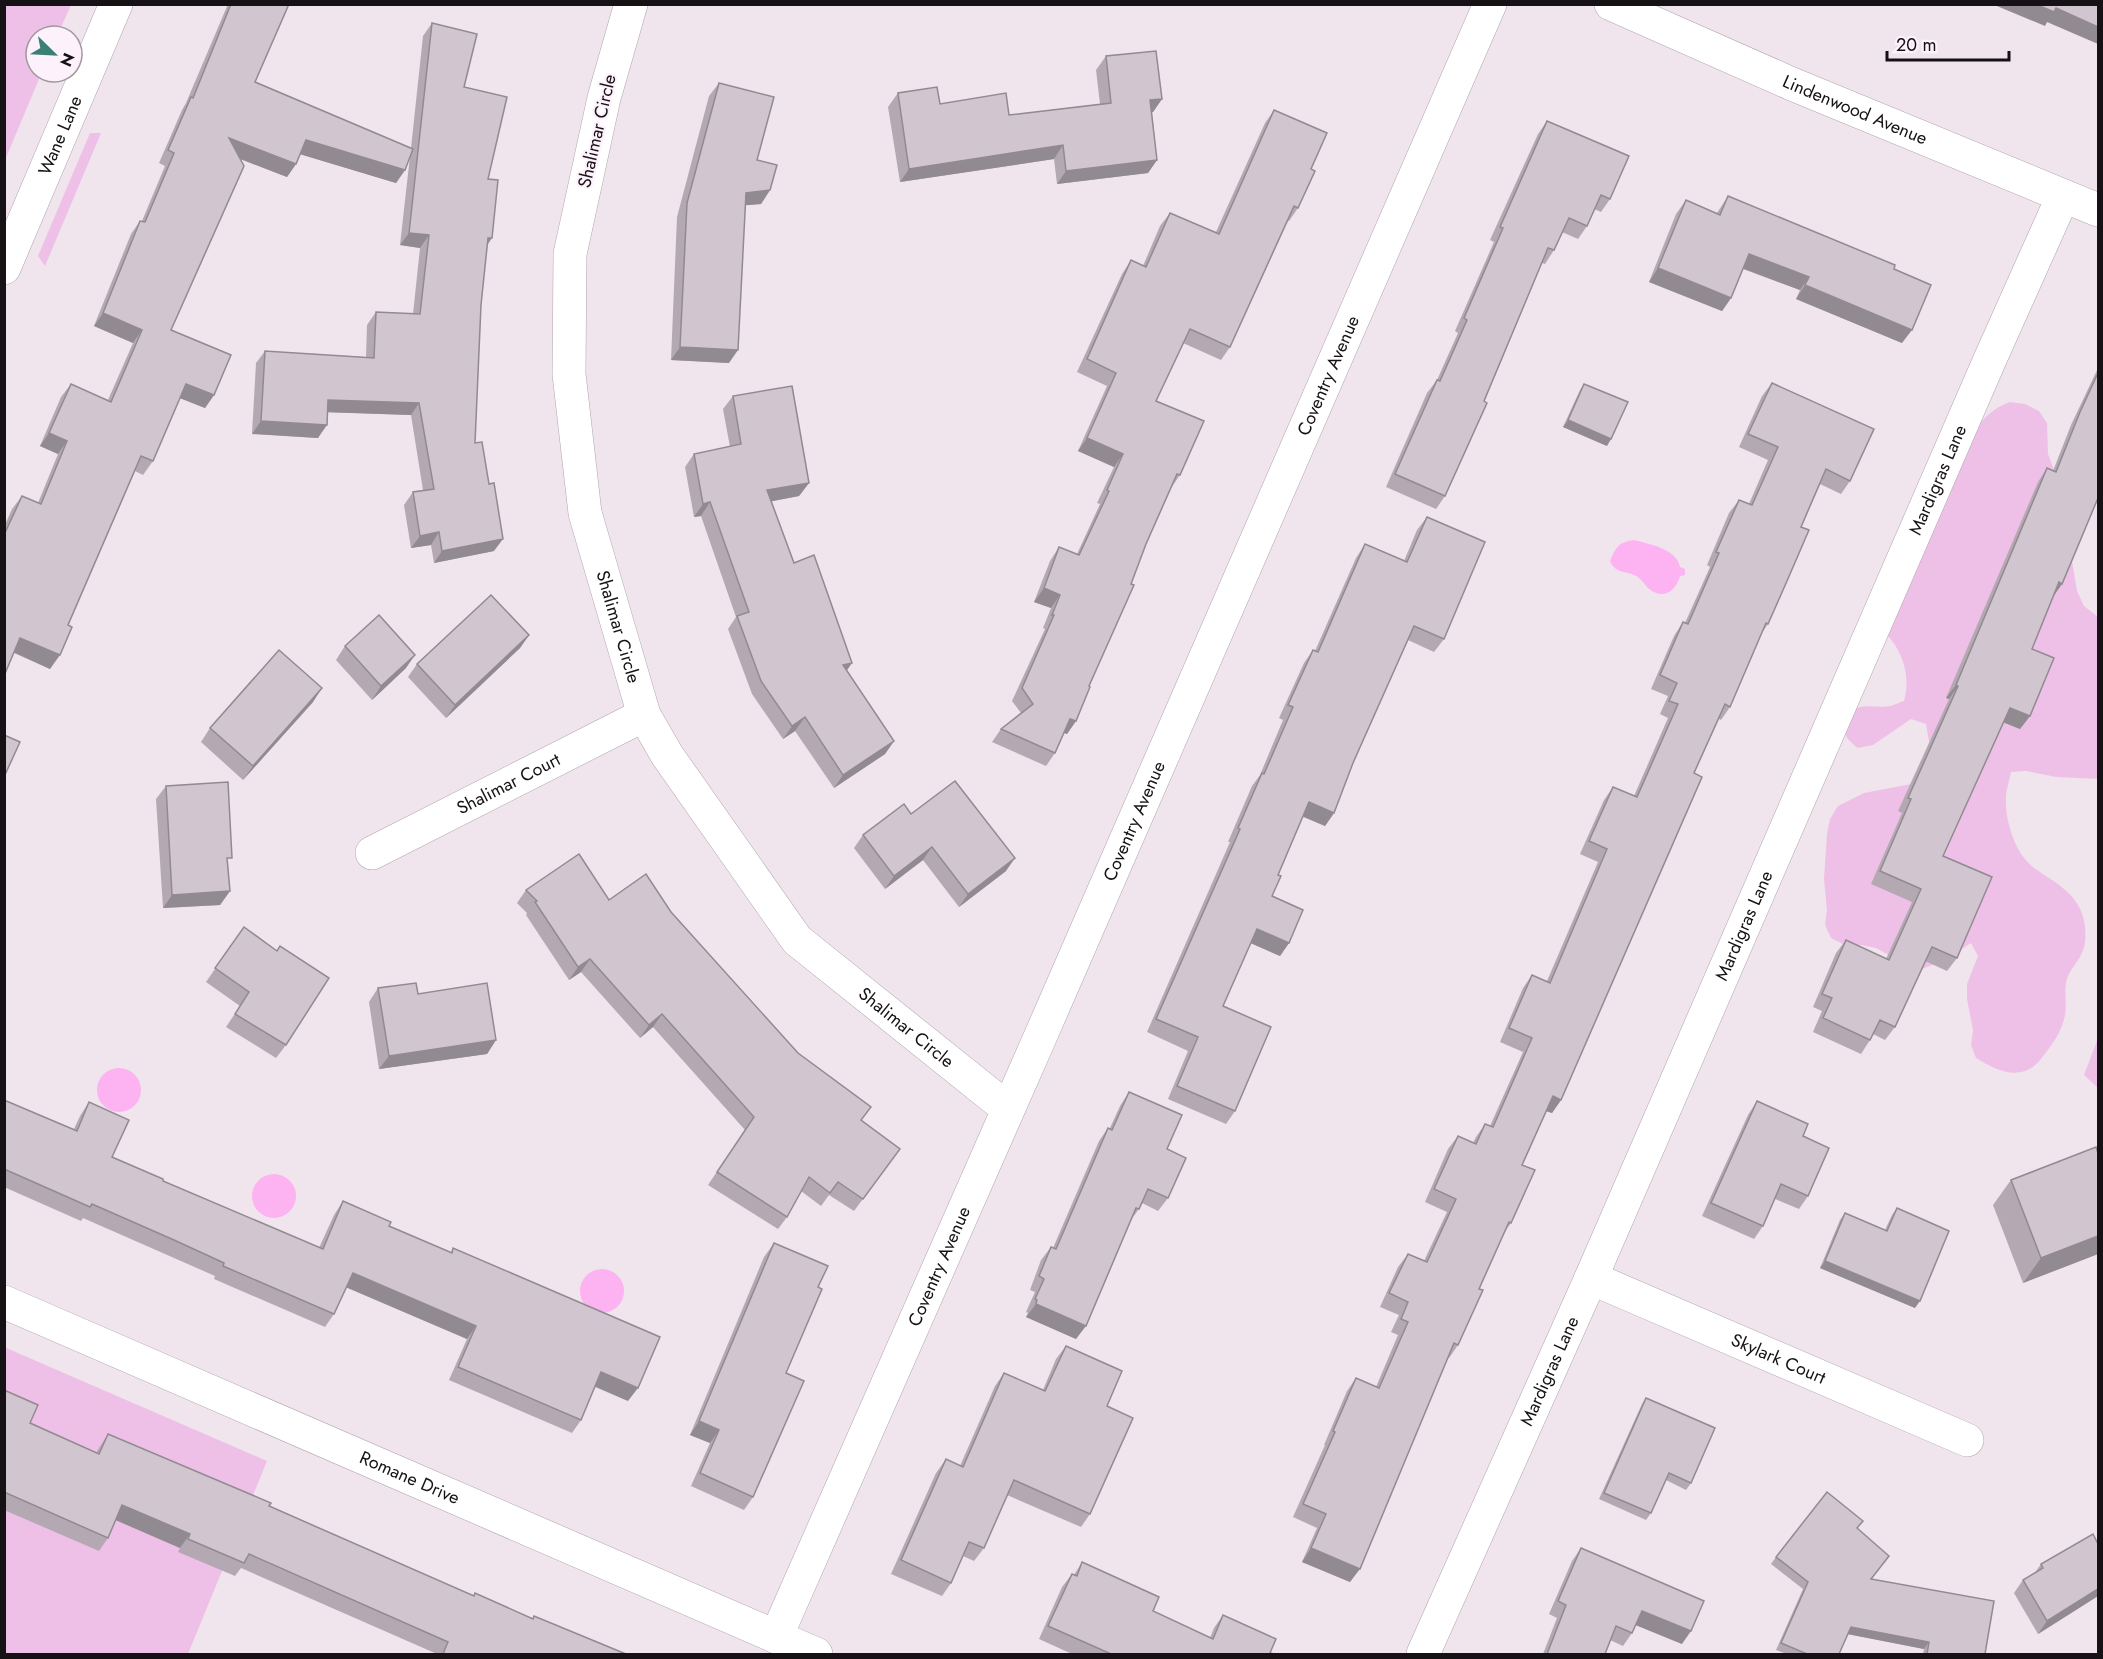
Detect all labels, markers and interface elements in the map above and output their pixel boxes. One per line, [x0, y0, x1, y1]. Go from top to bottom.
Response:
north arrow [24, 24, 84, 84]
scale bar [1887, 24, 2008, 62]
text: 20 m [1896, 32, 1936, 58]
text: N [54, 49, 80, 70]
street label: Lindenwood Avenue [1778, 68, 1931, 151]
street label: Shalimar Circle [571, 72, 623, 190]
street label: Wane Lane [32, 92, 89, 179]
street label: Coventry Avenue [1291, 311, 1366, 440]
street label: Mardigras Lane [1902, 421, 1973, 539]
street label: Shalimar Circle [590, 567, 647, 686]
street label: Shalimar Court [452, 746, 565, 821]
street label: Coventry Avenue [1097, 757, 1172, 885]
street label: Mardigras Lane [1709, 866, 1779, 985]
street label: Shalimar Circle [853, 981, 960, 1074]
street label: Coventry Avenue [901, 1202, 977, 1330]
street label: Mardigras Lane [1514, 1312, 1585, 1430]
street label: Skylark Court [1727, 1327, 1830, 1391]
street label: Romane Drive [355, 1445, 464, 1511]

